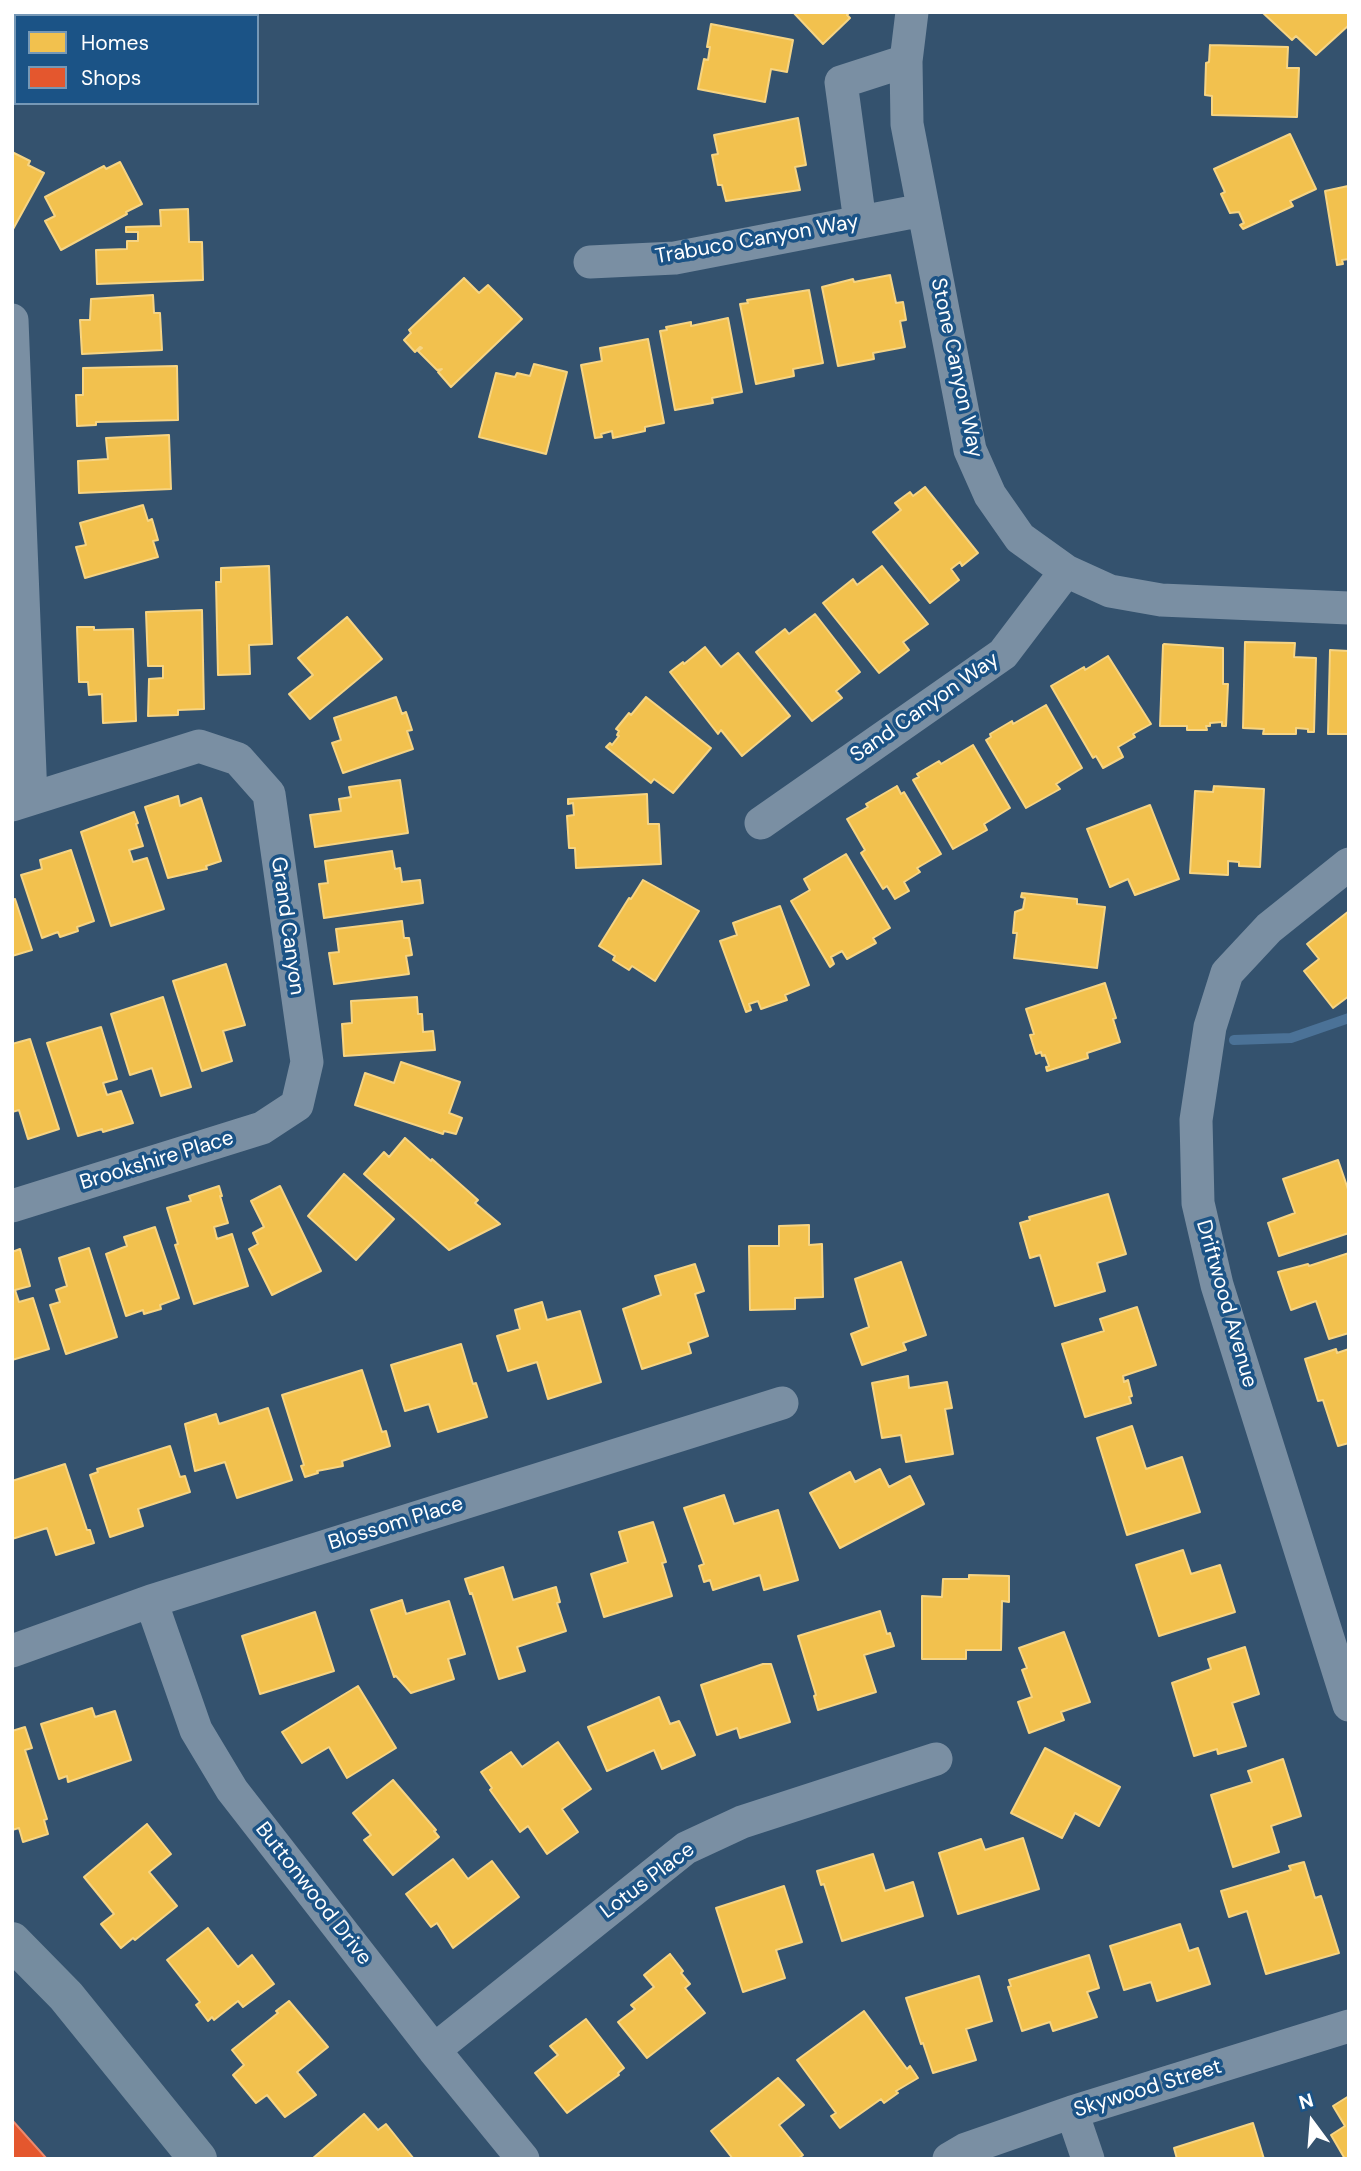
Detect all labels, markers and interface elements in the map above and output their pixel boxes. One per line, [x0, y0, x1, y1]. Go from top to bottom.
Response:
legend [14, 14, 259, 105]
text: Homes [81, 29, 149, 57]
text: Shops [81, 64, 141, 92]
street label: Trabuco Canyon Way [653, 210, 861, 270]
street label: Stone Canyon Way [925, 276, 987, 460]
street label: Sand Canyon Way [846, 647, 1004, 769]
street label: Grand Canyon [265, 855, 309, 997]
street label: Brookshire Place [77, 1126, 237, 1196]
street label: Driftwood Avenue [1190, 1217, 1262, 1391]
street label: Blossom Place [325, 1492, 467, 1556]
street label: Buttonwood Drive [249, 1818, 377, 1970]
street label: Lotus Place [596, 1837, 700, 1925]
street label: Skywood Street [1071, 2055, 1225, 2123]
north arrow [1277, 2087, 1347, 2157]
text: N [1296, 2087, 1316, 2115]

